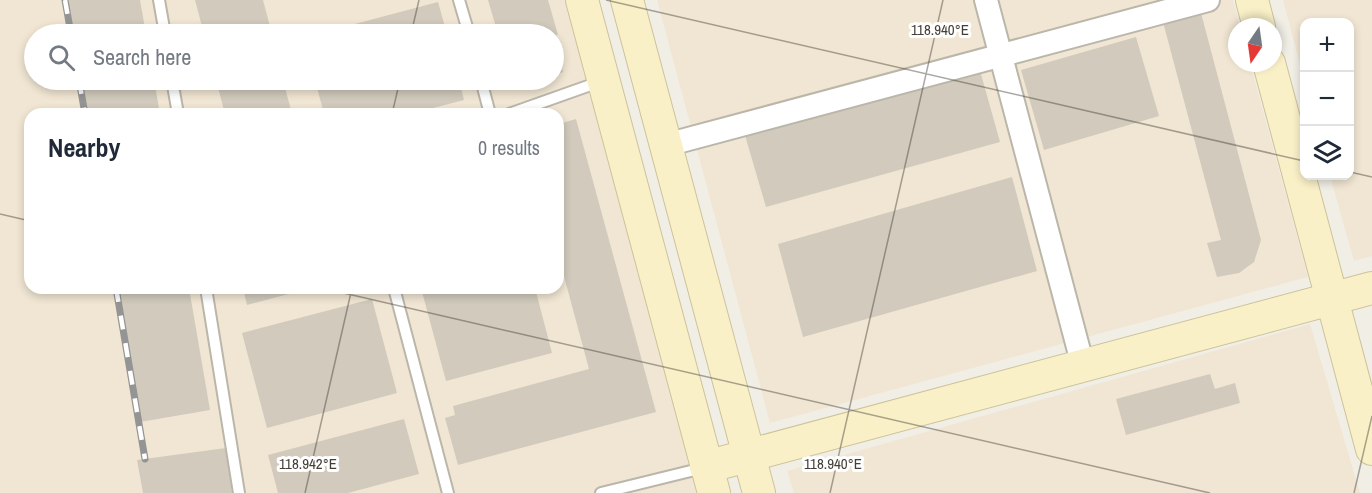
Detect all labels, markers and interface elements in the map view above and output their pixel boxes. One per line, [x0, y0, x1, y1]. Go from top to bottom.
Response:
north arrow [1228, 18, 1282, 72]
map controls [1300, 18, 1354, 180]
button: + [1300, 18, 1354, 72]
text: 118.940°E [911, 19, 969, 40]
search box [24, 24, 564, 90]
icon: search [45, 41, 78, 74]
text: Search here [93, 42, 191, 72]
button: − [1300, 72, 1354, 126]
button: layers [1300, 126, 1354, 180]
text: Nearby [48, 130, 120, 165]
text: 0 results [478, 134, 540, 161]
text: 118.942°E [279, 453, 337, 474]
text: 118.940°E [804, 453, 862, 474]

